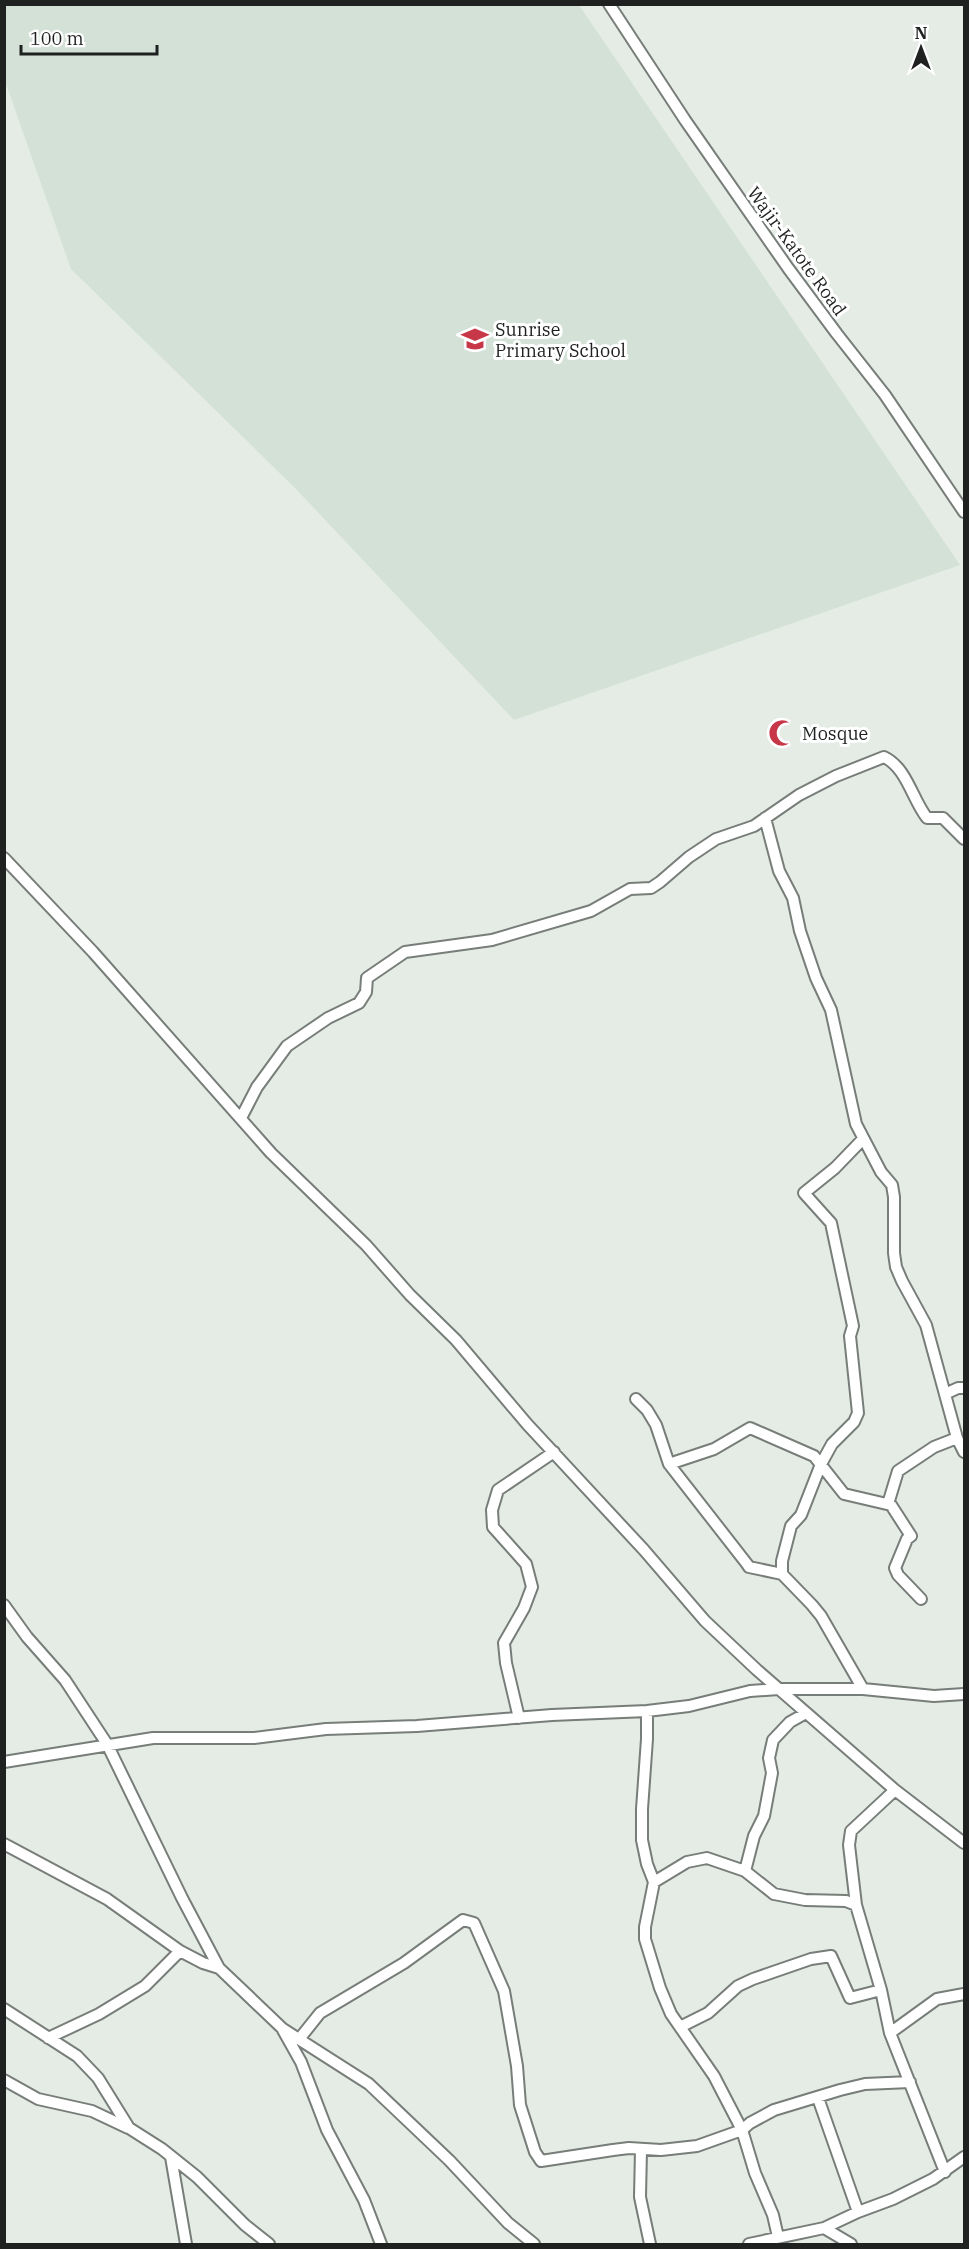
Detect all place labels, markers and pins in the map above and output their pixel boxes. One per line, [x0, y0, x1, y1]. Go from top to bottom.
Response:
place label: Sunrise Primary School [495, 318, 626, 362]
school or university icon: Sunrise Primary School [460, 324, 490, 354]
mosque icon: Mosque [767, 718, 797, 748]
place label: Mosque [802, 722, 868, 745]

